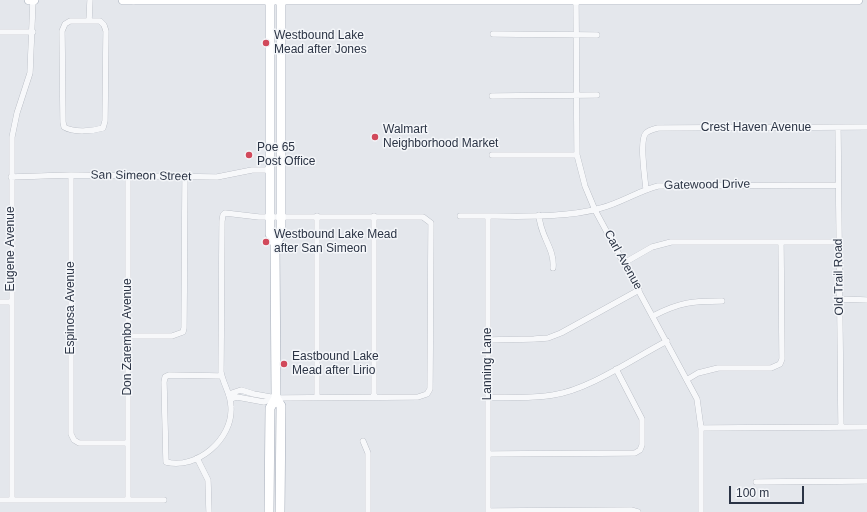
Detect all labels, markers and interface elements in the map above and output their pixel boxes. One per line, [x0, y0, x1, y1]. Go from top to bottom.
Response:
place label: Westbound Lake Mead after Jones [274, 29, 367, 57]
marker: Westbound Lake Mead after Jones [261, 38, 271, 48]
street label: Crest Haven Avenue [701, 121, 811, 135]
place label: Walmart Neighborhood Market [383, 123, 498, 151]
marker: Walmart Neighborhood Market [370, 132, 380, 142]
place label: Poe 65 Post Office [257, 141, 315, 169]
marker: Poe 65 Post Office [244, 150, 254, 160]
street label: San Simeon Street [91, 168, 191, 184]
street label: Gatewood Drive [664, 177, 750, 193]
street label: Eugene Avenue [4, 206, 18, 292]
place label: Westbound Lake Mead after San Simeon [274, 228, 397, 256]
street label: Carl Avenue [601, 228, 645, 292]
marker: Westbound Lake Mead after San Simeon [261, 237, 271, 247]
street label: Old Trail Road [831, 238, 847, 316]
street label: Espinosa Avenue [64, 261, 78, 355]
street label: Don Zarembo Avenue [121, 278, 135, 396]
street label: Lanning Lane [481, 328, 495, 400]
place label: Eastbound Lake Mead after Lirio [292, 350, 379, 378]
marker: Eastbound Lake Mead after Lirio [279, 359, 289, 369]
scale bar [731, 478, 806, 504]
text: 100 m [736, 486, 769, 500]

